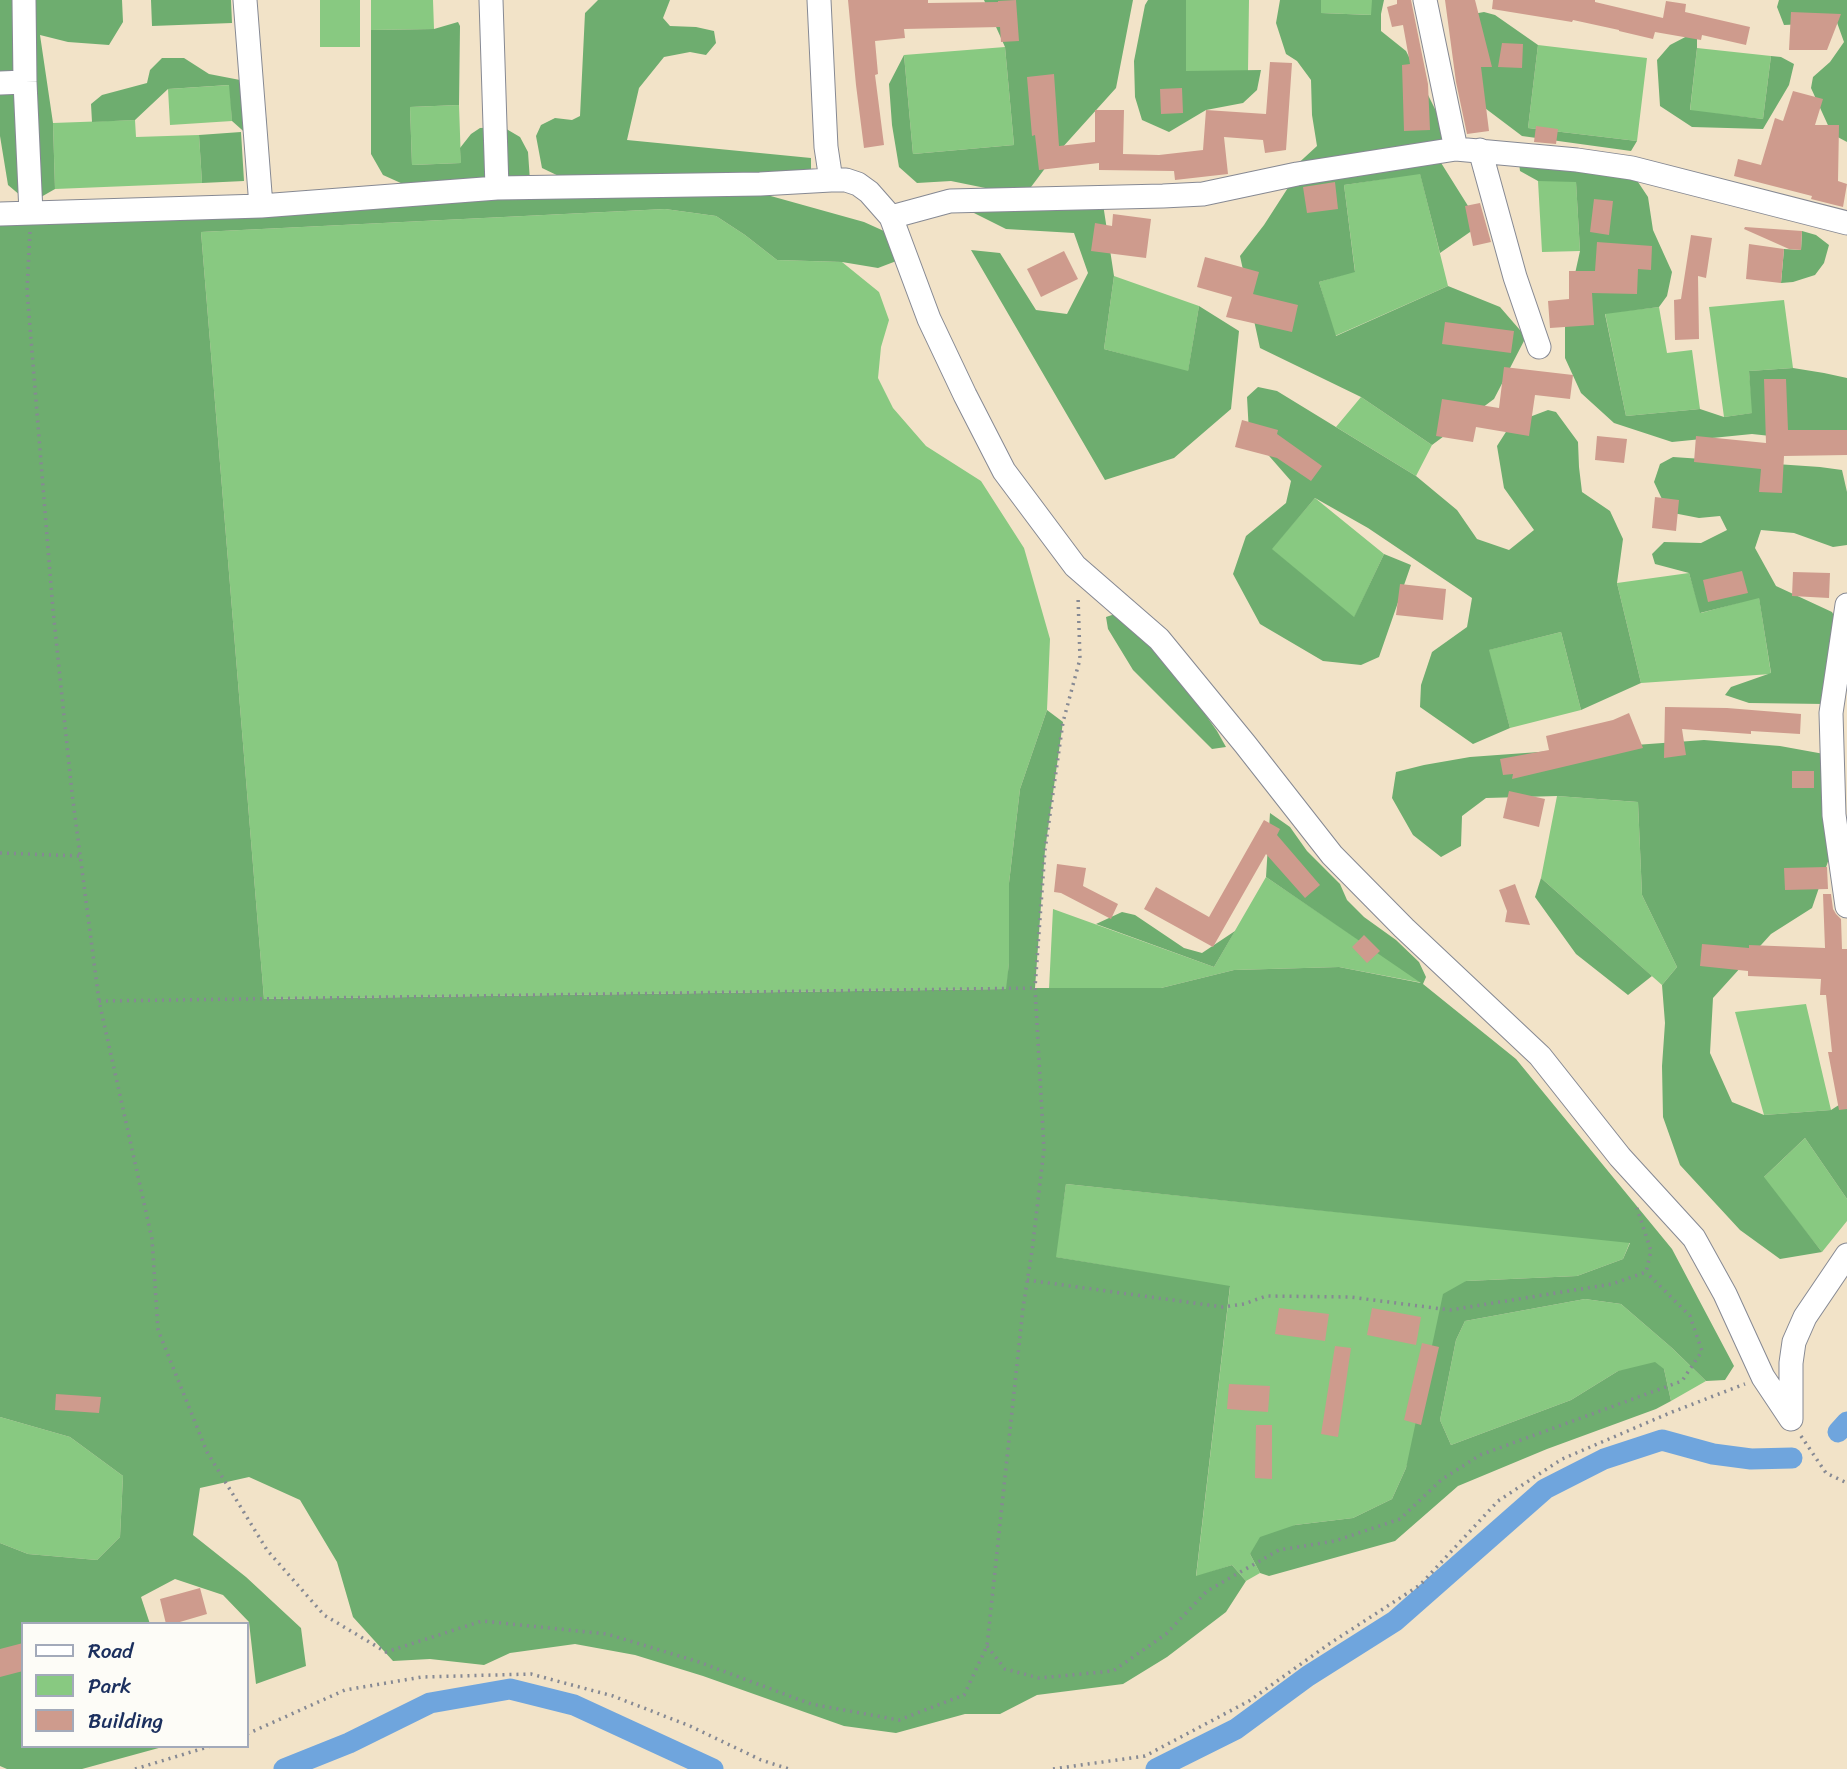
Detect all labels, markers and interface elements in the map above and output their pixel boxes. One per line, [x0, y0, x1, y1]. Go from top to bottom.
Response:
legend [21, 1622, 248, 1748]
text: Road [88, 1632, 133, 1670]
text: Park [88, 1667, 131, 1705]
text: Building [88, 1702, 163, 1740]

